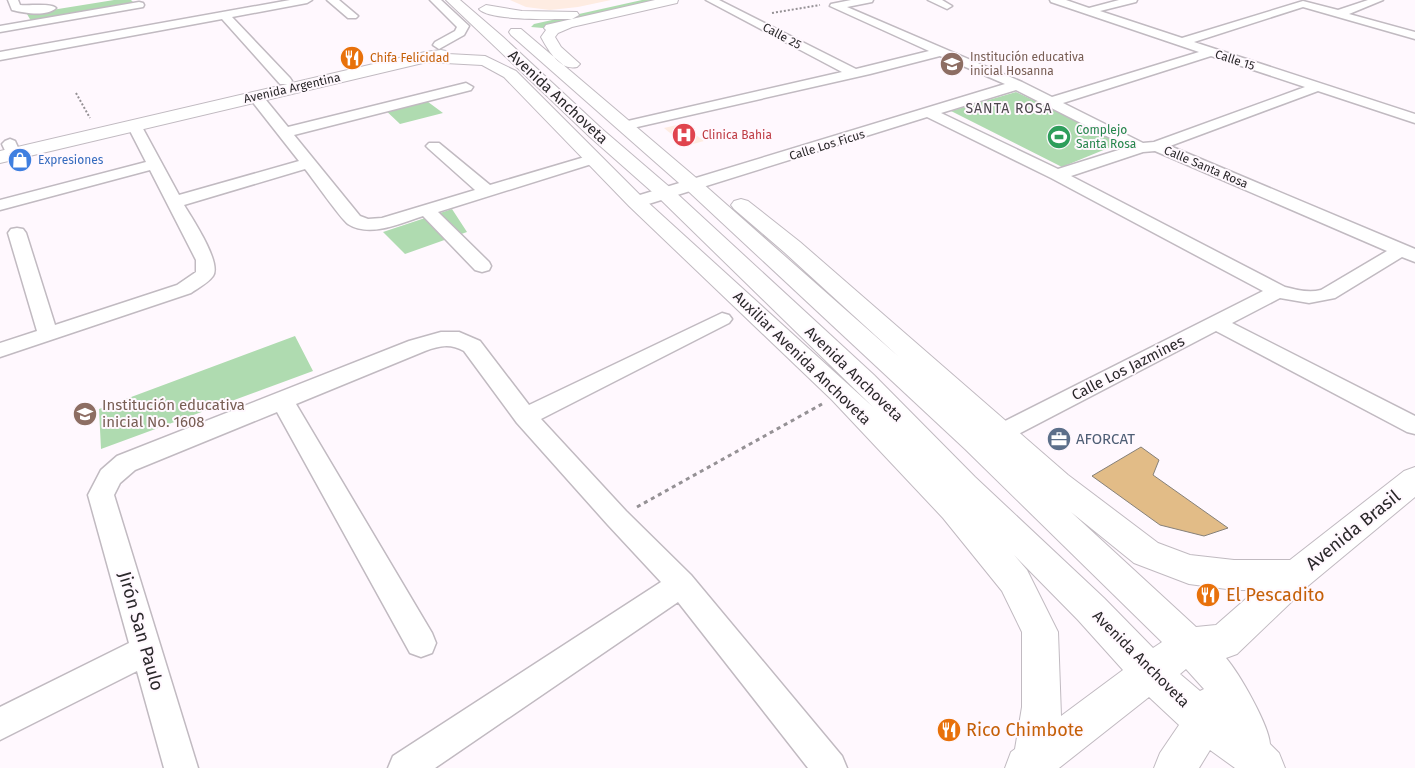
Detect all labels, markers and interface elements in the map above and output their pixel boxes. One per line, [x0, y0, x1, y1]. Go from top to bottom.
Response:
street label: Calle 25 [760, 20, 804, 52]
restaurant icon: Chifa Felicidad [339, 45, 365, 71]
street label: Avenida Anchoveta [505, 46, 611, 148]
street label: Calle 15 [1213, 47, 1257, 73]
place label: Institución educativa inicial Hosanna [970, 50, 1084, 78]
place label: Chifa Felicidad [370, 51, 449, 65]
school or university icon: Institución educativa inicial Hosanna [939, 51, 965, 77]
street label: Avenida Argentina [242, 70, 342, 106]
district label: SANTA ROSA [965, 100, 1053, 117]
hospital icon: Clinica Bahia [671, 122, 697, 148]
place label: Complejo Santa Rosa [1076, 123, 1136, 151]
sports icon: Complejo Santa Rosa [1046, 124, 1072, 150]
street label: Calle Los Ficus [788, 127, 867, 163]
place label: Clinica Bahia [702, 128, 772, 142]
street label: Calle Santa Rosa [1162, 143, 1250, 191]
shop icon: Expresiones [7, 147, 33, 173]
place label: Expresiones [38, 153, 104, 167]
street label: Auxiliar Avenida Anchoveta [729, 287, 875, 429]
street label: Avenida Anchoveta [801, 323, 907, 425]
street label: Calle Los Jazmines [1069, 332, 1187, 404]
place label: Institución educativa inicial No. 1608 [102, 396, 245, 431]
school or university icon: Institución educativa inicial No. 1608 [72, 401, 98, 427]
office icon: AFORCAT [1046, 426, 1072, 452]
place label: AFORCAT [1076, 430, 1135, 448]
street label: Avenida Brasil [1301, 485, 1405, 575]
street label: Jirón San Paulo [113, 569, 169, 693]
restaurant icon: El Pescadito [1195, 582, 1221, 608]
place label: El Pescadito [1226, 584, 1324, 606]
street label: Avenida Anchoveta [1089, 607, 1193, 711]
restaurant icon: Rico Chimbote [936, 717, 962, 743]
place label: Rico Chimbote [966, 719, 1084, 741]

